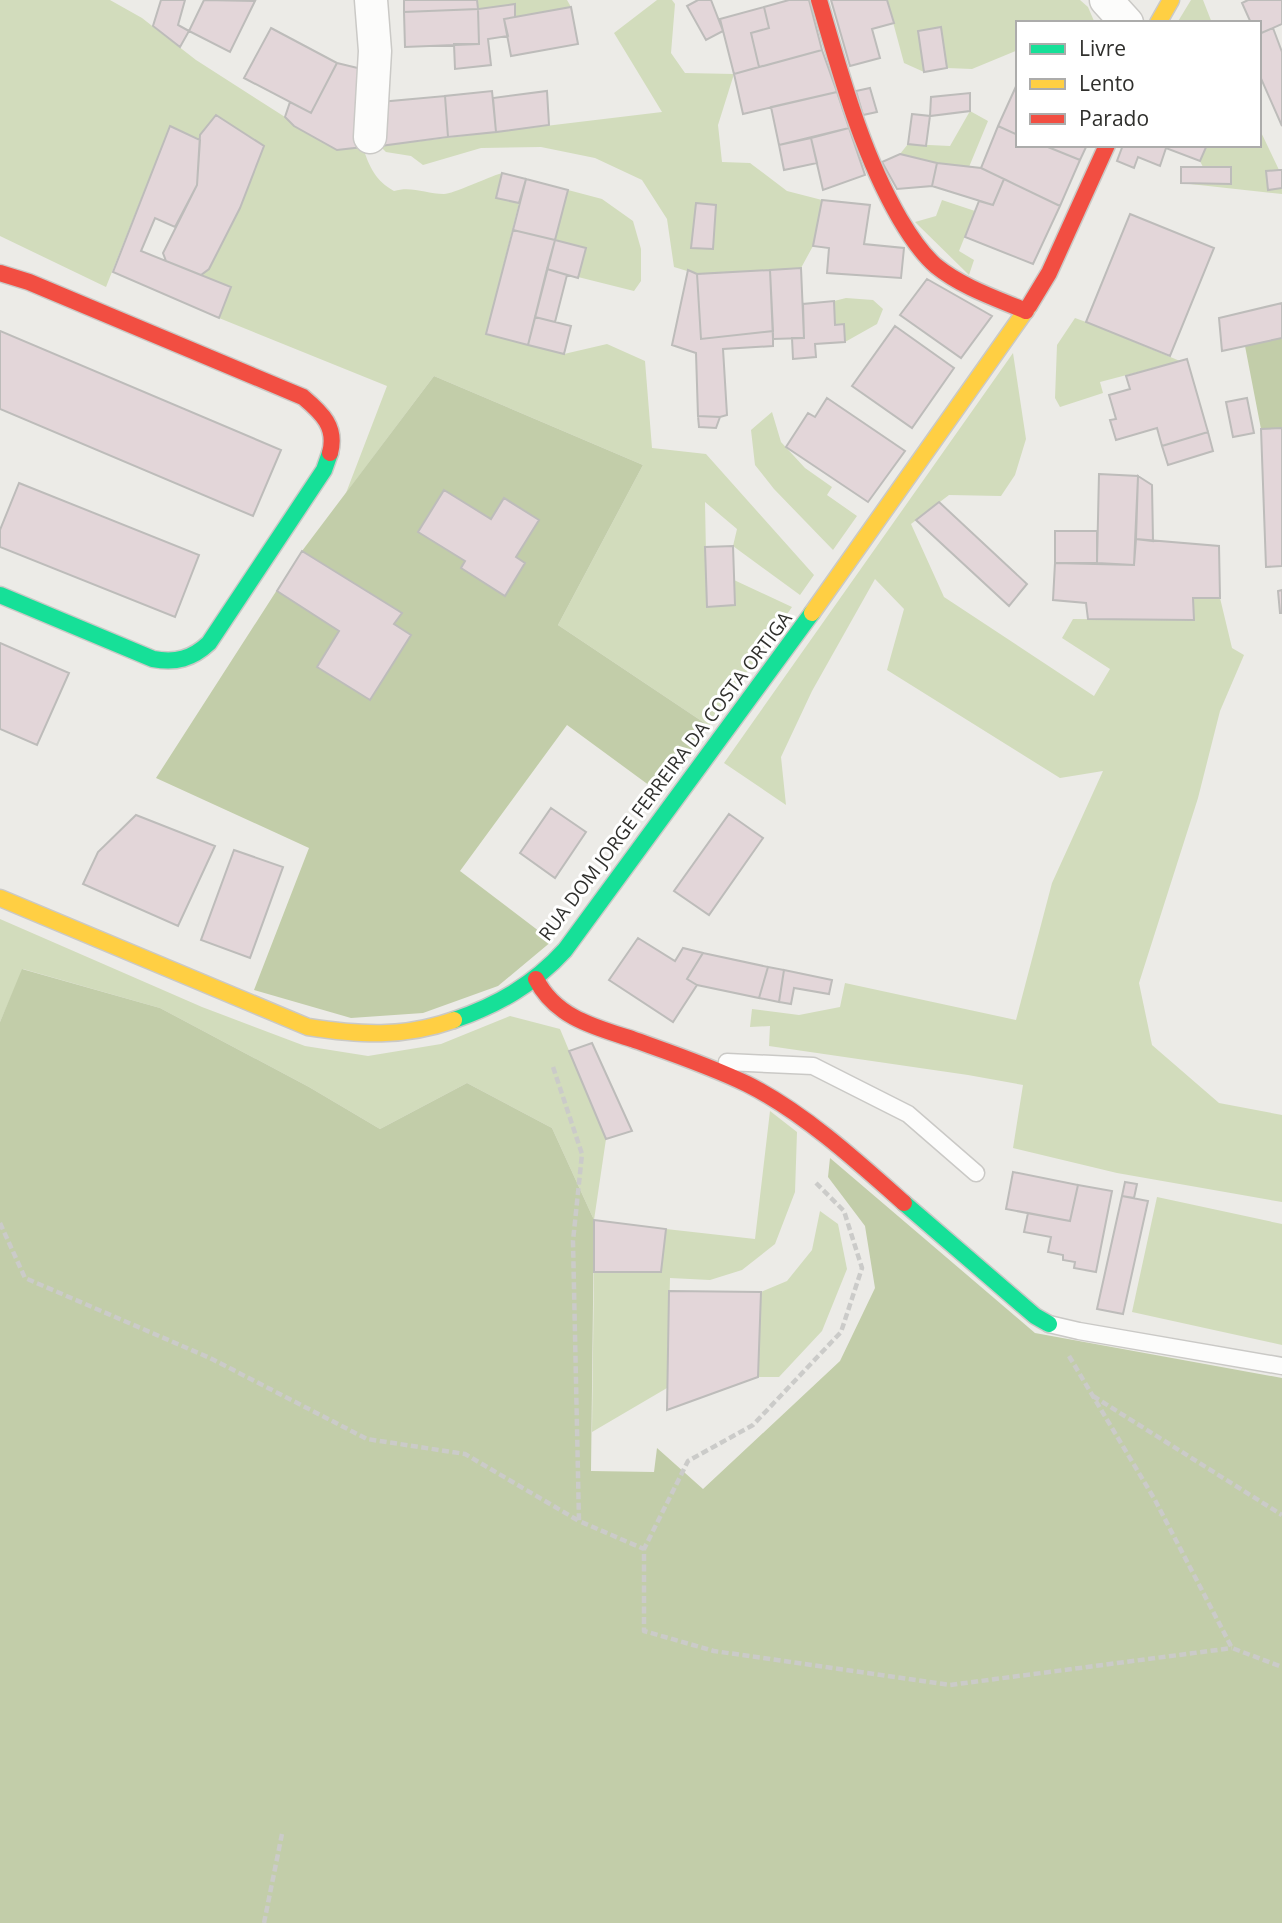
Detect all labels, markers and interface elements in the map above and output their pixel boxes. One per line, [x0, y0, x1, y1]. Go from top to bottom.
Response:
legend [1016, 21, 1261, 147]
text: Livre [1079, 34, 1126, 62]
text: Lento [1079, 69, 1135, 97]
text: Parado [1079, 104, 1149, 132]
street label: RUA DOM JORGE FERREIRA DA COSTA ORTIGA [533, 606, 797, 946]

